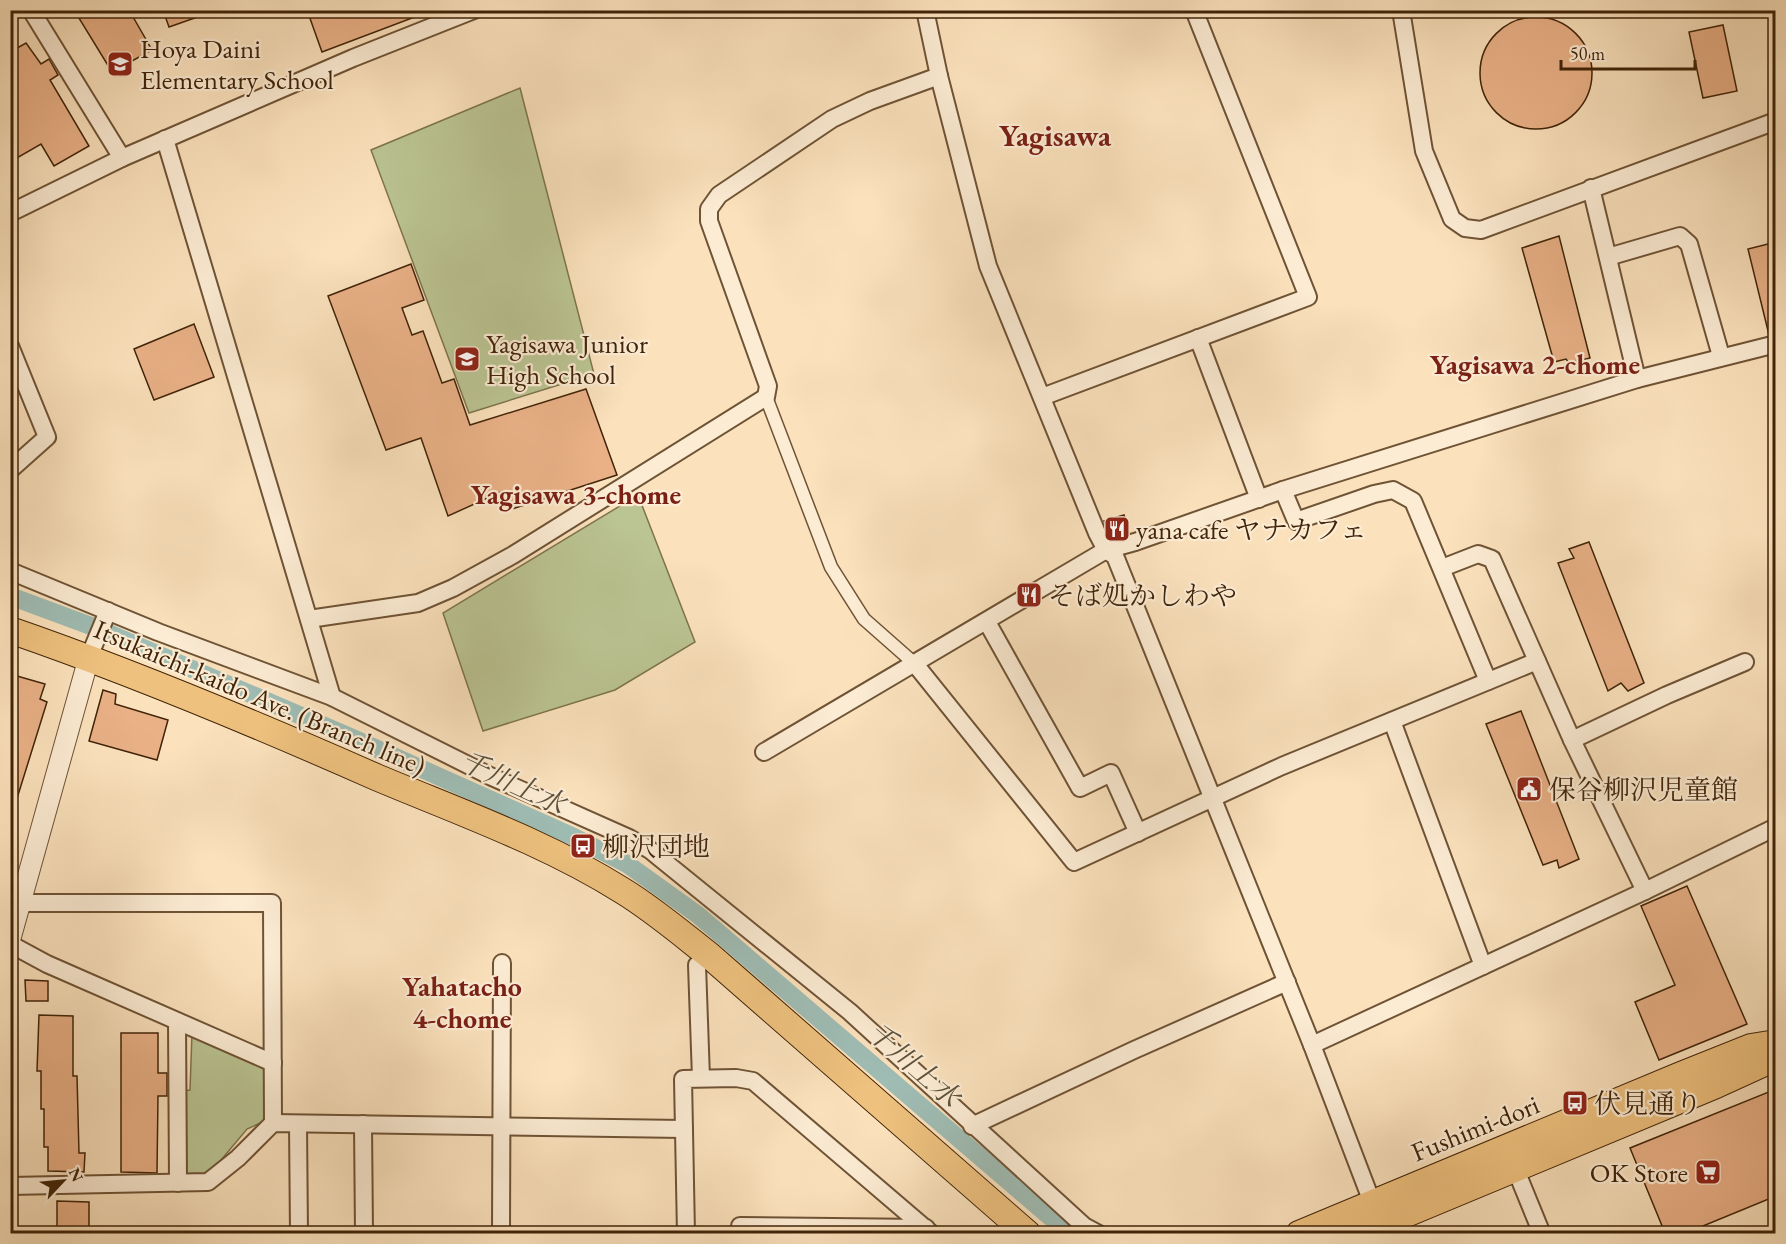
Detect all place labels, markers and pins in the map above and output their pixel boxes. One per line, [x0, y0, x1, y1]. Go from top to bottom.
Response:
place label: Hoya Daini Elementary School [140, 31, 334, 97]
school or university icon: Hoya Daini Elementary School [105, 49, 135, 79]
place label: Yagisawa Junior High School [486, 326, 648, 392]
school or university icon: Yagisawa Junior High School [452, 344, 482, 374]
place label: yana cafe ヤナカフェ [1136, 512, 1367, 547]
restaurant icon: yana cafe ヤナカフェ [1102, 514, 1132, 544]
place label: そば処かしわや [1048, 578, 1237, 613]
restaurant icon: そば処かしわや [1014, 580, 1044, 610]
place label: 保谷柳沢児童館 [1549, 772, 1738, 807]
public building icon: 保谷柳沢児童館 [1514, 774, 1544, 804]
place label: 柳沢団地 [602, 829, 710, 864]
bus stop icon: 柳沢団地 [568, 831, 598, 861]
place label: 伏見通り [1594, 1086, 1702, 1121]
bus stop icon: 伏見通り [1560, 1088, 1590, 1118]
place label: OK Store [1590, 1155, 1688, 1190]
supermarket icon: OK Store [1693, 1157, 1723, 1187]

